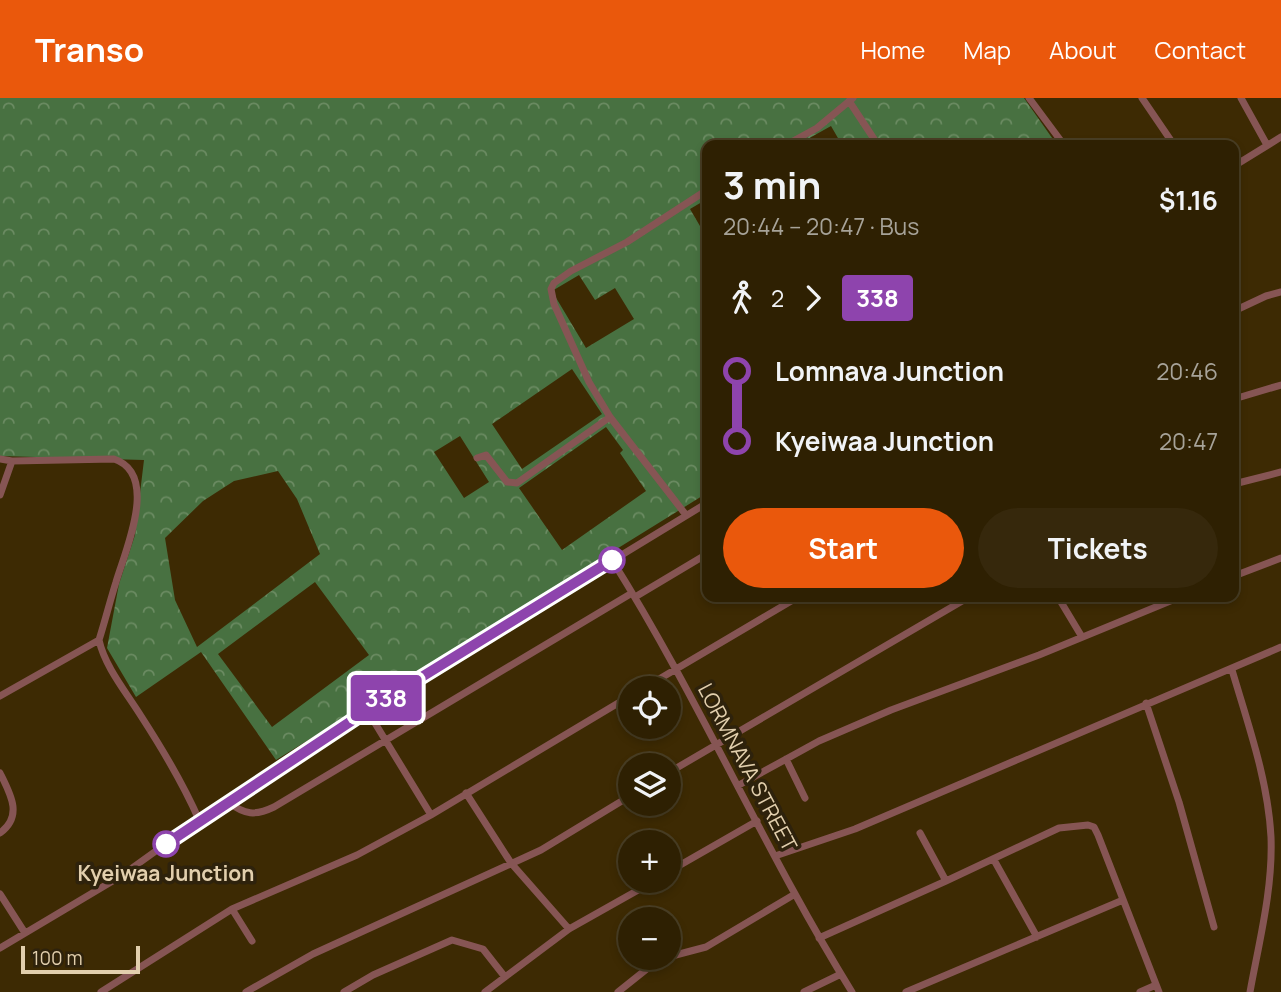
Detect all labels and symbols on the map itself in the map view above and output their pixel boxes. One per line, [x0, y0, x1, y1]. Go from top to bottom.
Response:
unlabelled marker [599, 547, 625, 573]
line badge: 338 [346, 675, 426, 721]
street label: LORMNAVA STREET [692, 678, 804, 856]
marker: Kyeiwaa Junction [153, 831, 179, 857]
place label: Kyeiwaa Junction [78, 859, 254, 887]
scale bar [21, 943, 140, 975]

